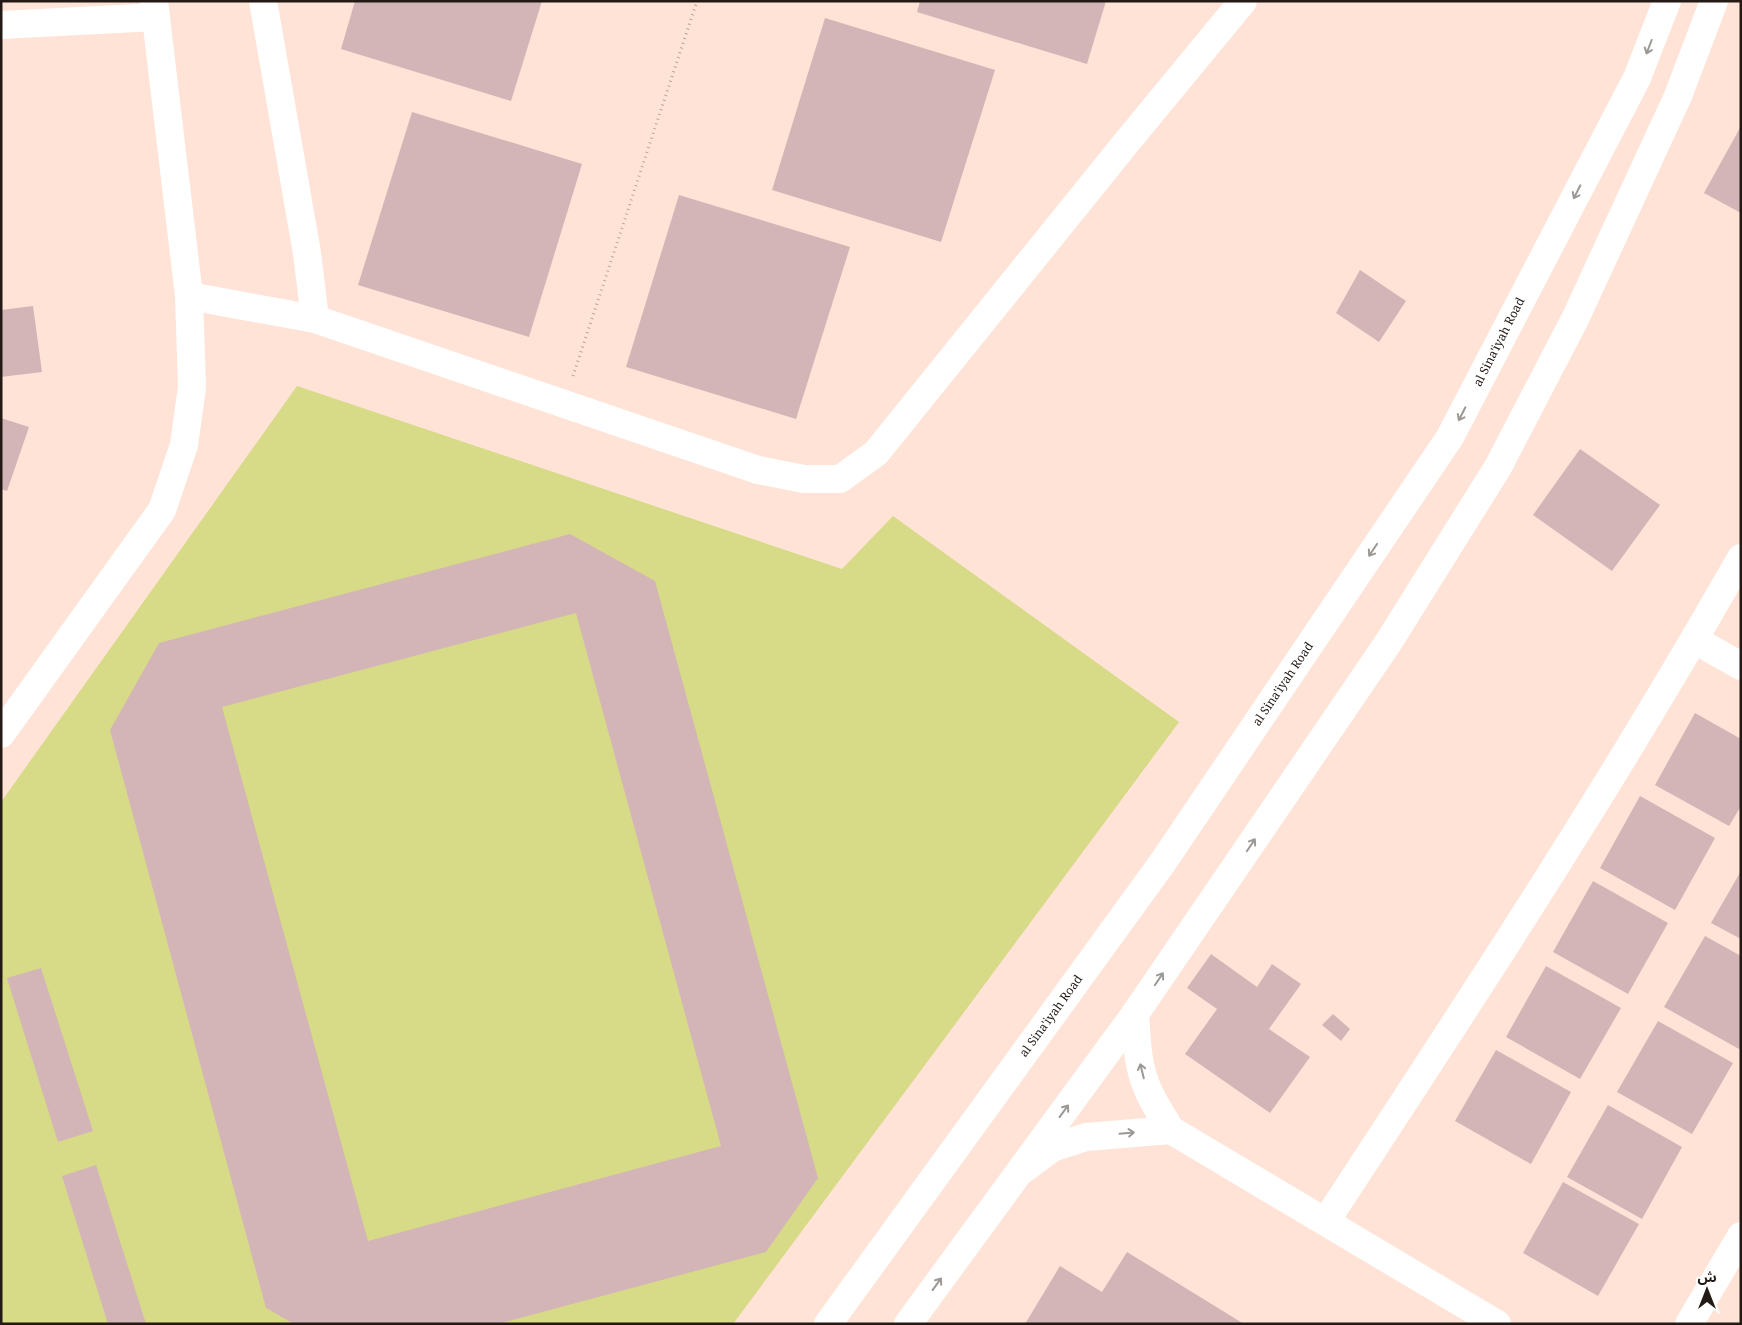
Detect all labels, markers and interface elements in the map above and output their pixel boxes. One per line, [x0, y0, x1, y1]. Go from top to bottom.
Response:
one-way arrow [1644, 38, 1653, 54]
one-way arrow [1572, 185, 1582, 200]
street label: al Sina'iyah Road [1469, 294, 1529, 389]
one-way arrow [1457, 406, 1466, 421]
one-way arrow [1368, 543, 1378, 557]
street label: al Sina'iyah Road [1248, 638, 1317, 729]
one-way arrow [1246, 838, 1256, 852]
street label: al Sina'iyah Road [1015, 971, 1087, 1060]
one-way arrow [1154, 972, 1164, 986]
one-way arrow [1137, 1064, 1146, 1080]
one-way arrow [1059, 1105, 1070, 1118]
one-way arrow [1119, 1128, 1135, 1138]
north arrow [1682, 1265, 1732, 1315]
text: ش [1697, 1267, 1717, 1286]
one-way arrow [932, 1277, 942, 1291]

